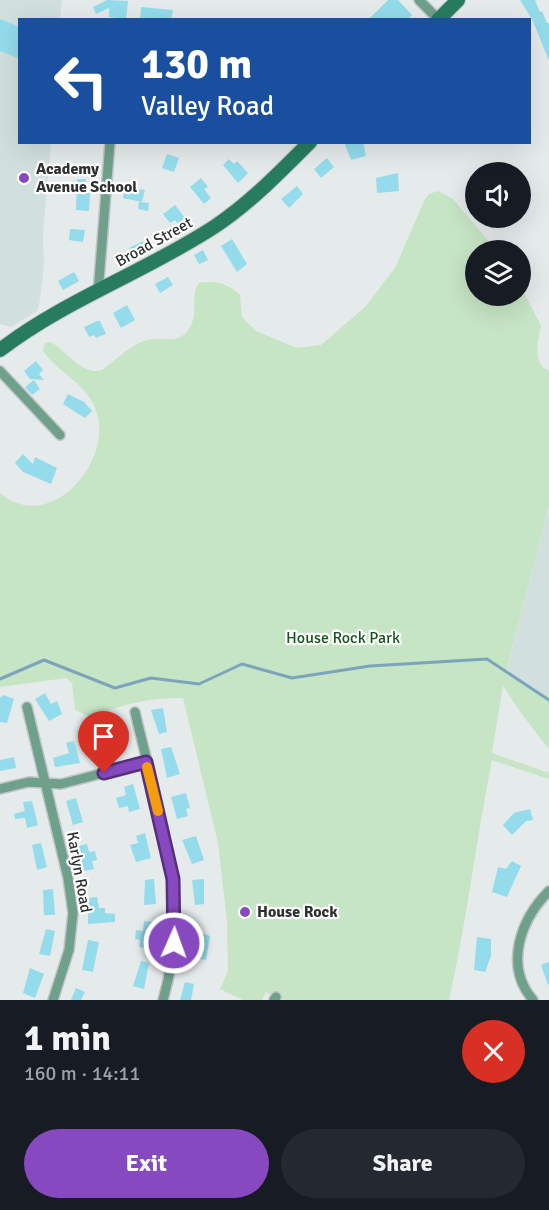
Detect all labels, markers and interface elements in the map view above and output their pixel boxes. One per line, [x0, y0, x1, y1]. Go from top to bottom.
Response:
text: 130 m [141, 39, 252, 90]
icon: left [42, 42, 120, 120]
text: Valley Road [141, 90, 274, 123]
place label: Academy Avenue School [36, 159, 137, 197]
map controls [465, 162, 531, 306]
button: sound [465, 162, 531, 228]
marker: Academy Avenue School [17, 171, 31, 185]
street label: Broad Street [112, 212, 196, 271]
button: layers [465, 240, 531, 306]
park label: House Rock Park [286, 628, 400, 648]
pin [78, 711, 129, 773]
icon: arrive [87, 720, 120, 753]
street label: Karlyn Road [62, 830, 96, 914]
place label: House Rock [257, 902, 338, 922]
marker: House Rock [238, 905, 252, 919]
position arrow [142, 911, 206, 975]
text: 1 min [24, 1016, 111, 1061]
button: close [462, 1020, 525, 1083]
text: 160 m · 14:11 [24, 1061, 140, 1086]
button: Exit [24, 1129, 269, 1198]
button: Share [281, 1129, 525, 1198]

